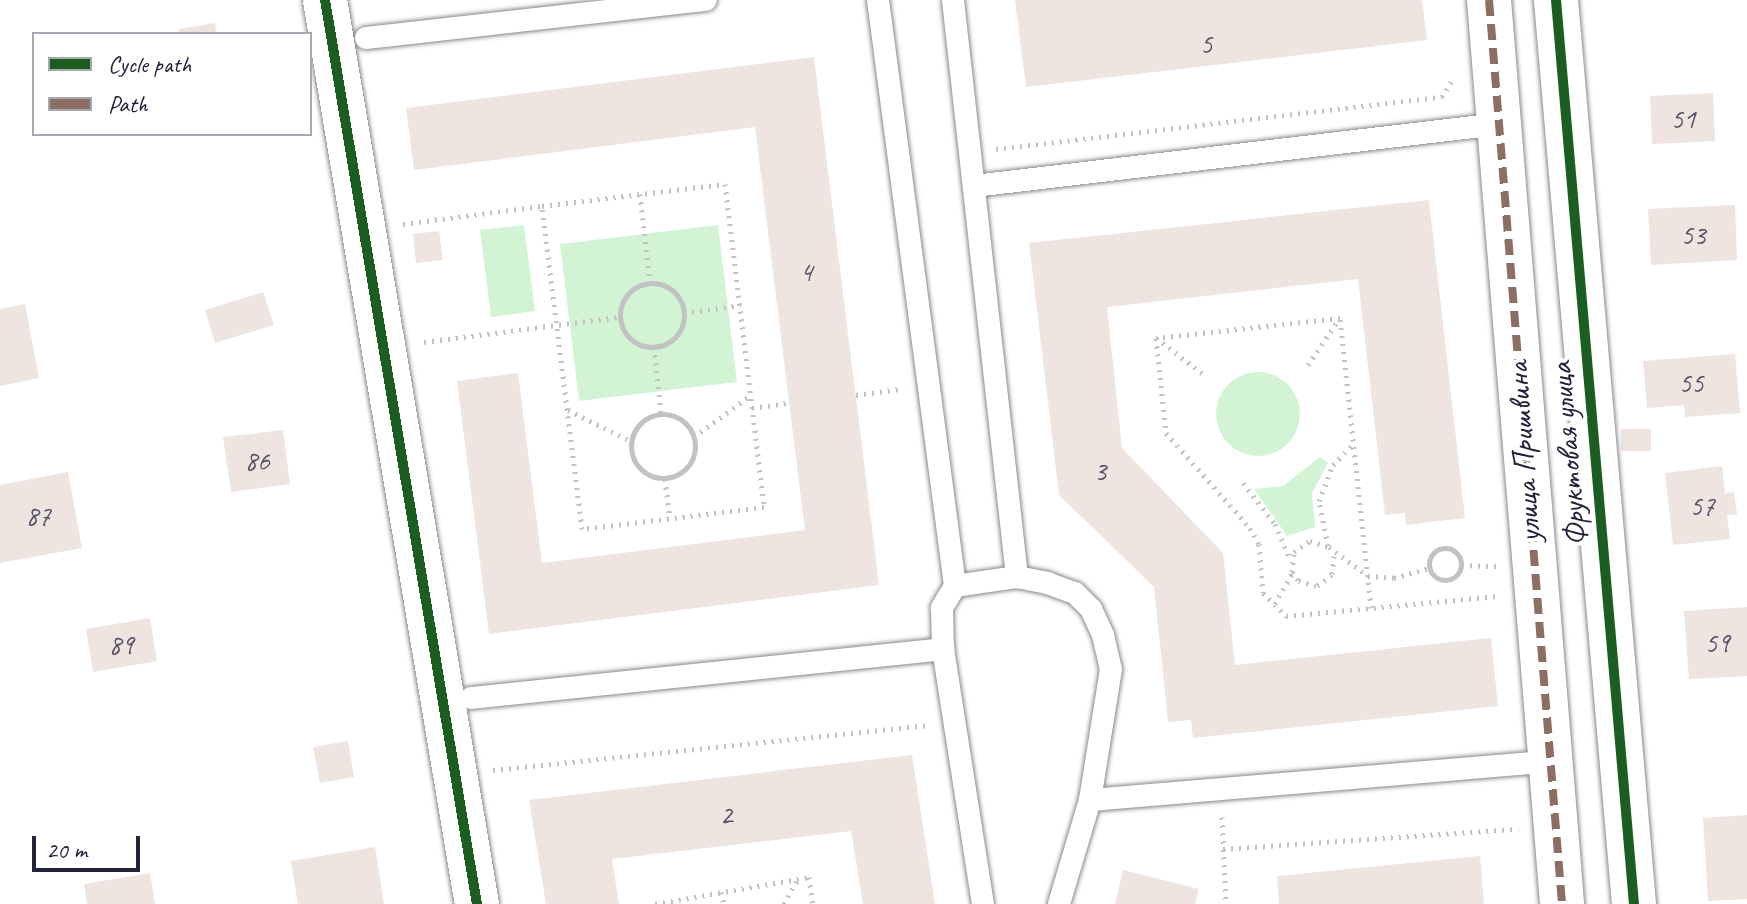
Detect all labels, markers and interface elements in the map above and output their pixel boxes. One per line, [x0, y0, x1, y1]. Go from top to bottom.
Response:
house number: 5 [1200, 27, 1212, 61]
legend [32, 32, 312, 136]
text: Cycle path [108, 49, 191, 79]
text: Path [108, 89, 148, 119]
house number: 51 [1670, 102, 1696, 136]
house number: 53 [1680, 218, 1706, 252]
house number: 4 [800, 255, 812, 289]
street label: Фруктовая улица [1542, 359, 1596, 549]
street label: улица Пришвина [1499, 361, 1549, 543]
house number: 55 [1678, 366, 1704, 400]
house number: 86 [244, 444, 270, 478]
house number: 3 [1094, 454, 1106, 488]
house number: 57 [1689, 489, 1715, 523]
house number: 87 [25, 499, 51, 533]
house number: 59 [1704, 626, 1730, 660]
house number: 89 [108, 628, 134, 662]
house number: 2 [720, 798, 732, 832]
scale bar [36, 820, 144, 870]
text: 20 m [46, 835, 87, 865]

